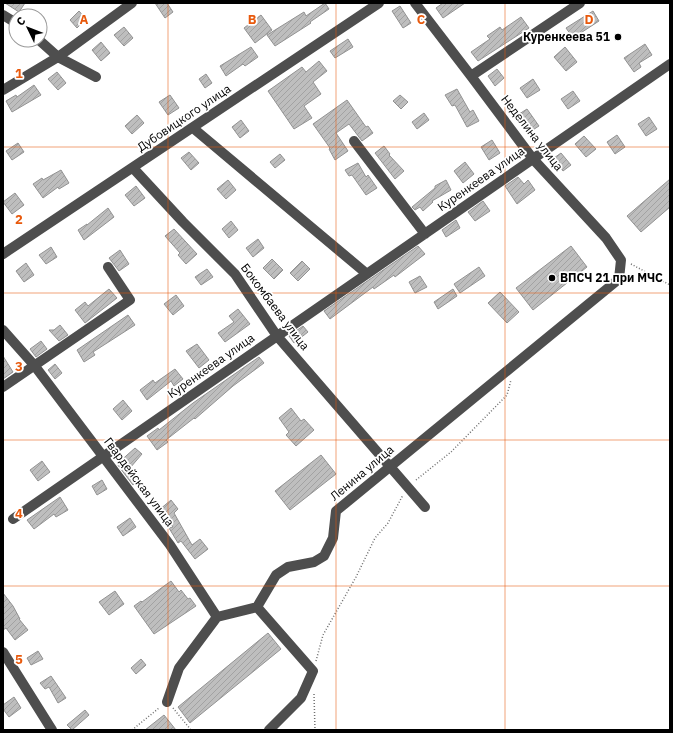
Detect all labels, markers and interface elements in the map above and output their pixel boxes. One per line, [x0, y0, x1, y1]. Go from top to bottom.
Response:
north arrow [8, 8, 48, 48]
text: A [80, 11, 89, 28]
text: B [248, 11, 257, 28]
text: C [417, 11, 426, 28]
text: D [584, 11, 594, 28]
text: С [13, 14, 28, 29]
place label: Куренкеева 51 [523, 29, 610, 44]
marker: Куренкеева 51 [613, 32, 623, 42]
text: 1 [15, 65, 23, 82]
street label: Дубовицкого улица [134, 80, 234, 155]
street label: Неделина улица [498, 92, 567, 174]
street label: Куренкеева улица [434, 143, 528, 214]
text: 2 [15, 211, 23, 228]
street label: Бокомбаева улица [238, 260, 313, 353]
place label: ВПСЧ 21 при МЧС [560, 270, 663, 285]
marker: ВПСЧ 21 при МЧС [547, 273, 557, 283]
street label: Куренкеева улица [164, 330, 258, 401]
text: 3 [15, 358, 23, 375]
street label: Гвардейская улица [101, 434, 178, 530]
street label: Ленина улица [327, 441, 397, 504]
text: 4 [15, 505, 23, 522]
text: 5 [15, 651, 23, 668]

